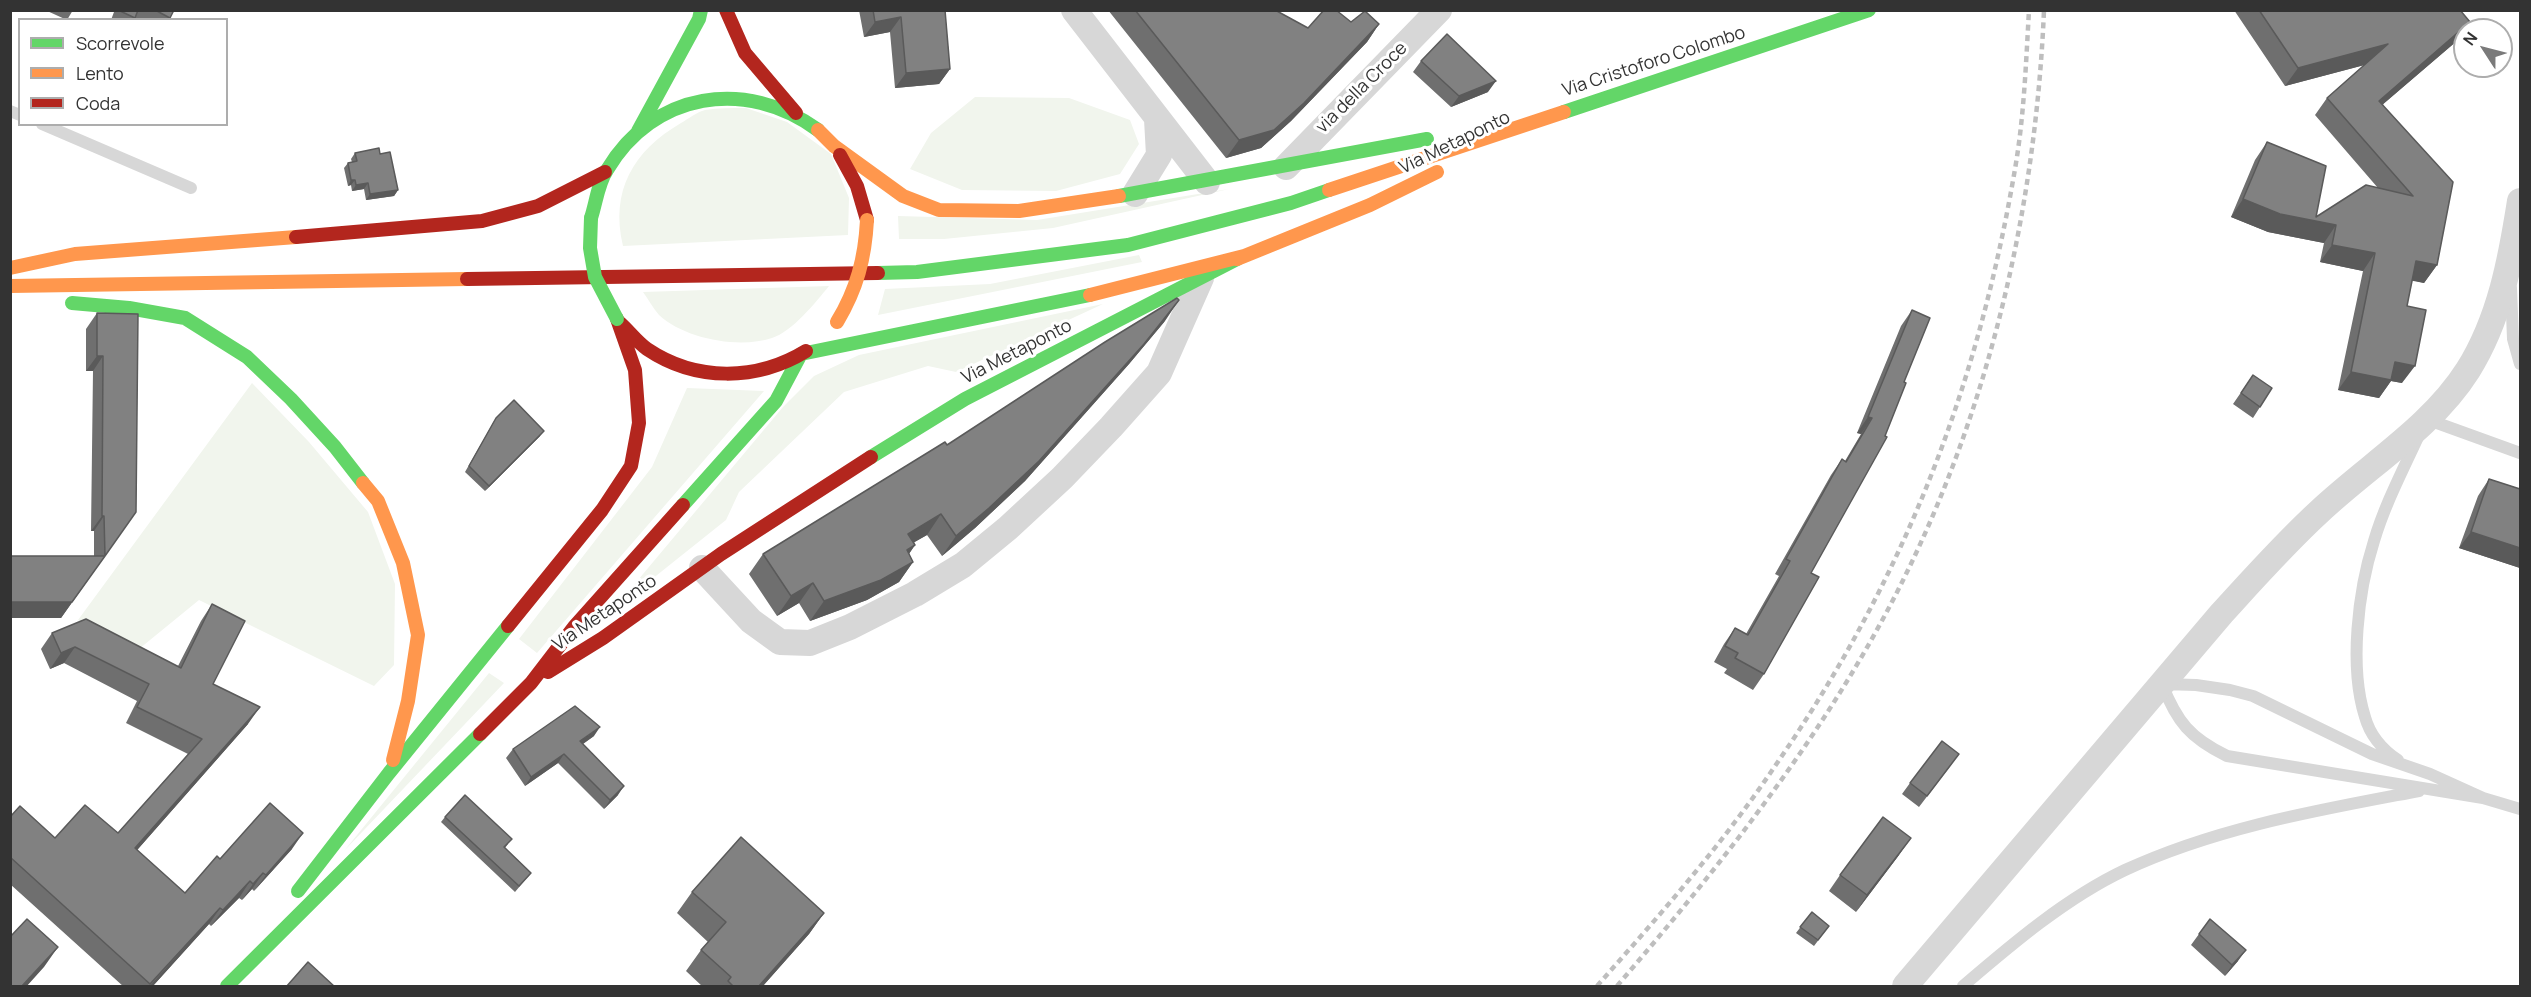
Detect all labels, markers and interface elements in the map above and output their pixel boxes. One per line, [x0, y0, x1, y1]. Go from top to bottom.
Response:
legend [18, 18, 228, 126]
north arrow [2453, 18, 2513, 78]
street label: Via Cristoforo Colombo [1560, 22, 1748, 102]
text: N [2458, 27, 2482, 50]
text: Scorrevole [76, 31, 165, 55]
street label: via della Croce [1312, 38, 1412, 138]
text: Lento [76, 61, 124, 85]
text: Coda [76, 91, 120, 115]
street label: Via Metaponto [1396, 107, 1514, 179]
street label: Via Metaponto [958, 315, 1076, 389]
street label: Via Metaponto [549, 570, 661, 656]

